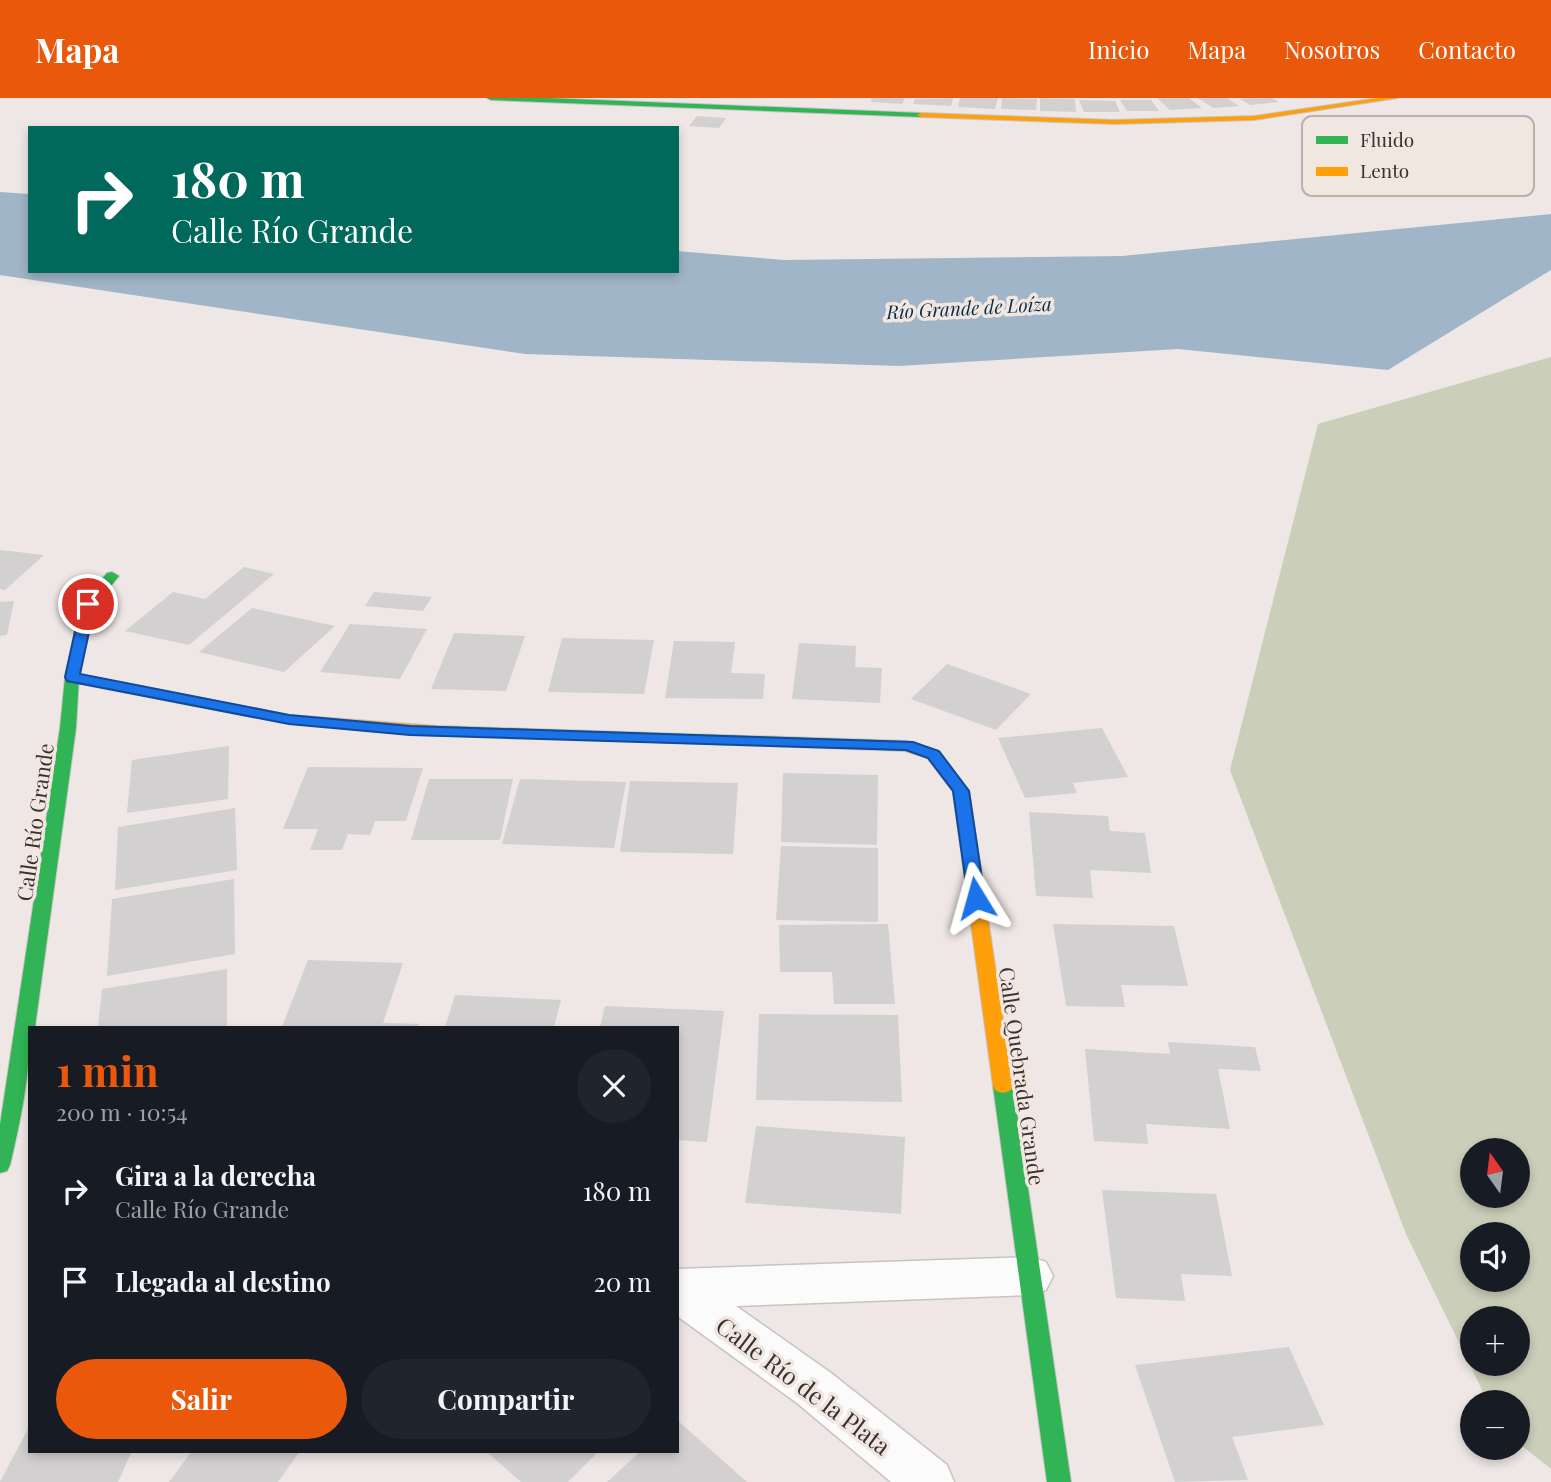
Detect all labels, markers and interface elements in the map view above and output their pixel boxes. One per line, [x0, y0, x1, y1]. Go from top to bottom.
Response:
text: Mapa [35, 27, 119, 71]
text: Inicio [1088, 33, 1149, 65]
text: Mapa [1187, 33, 1246, 65]
text: Nosotros [1284, 33, 1380, 65]
text: Contacto [1418, 33, 1516, 65]
legend [1302, 116, 1534, 196]
text: Fluido [1360, 126, 1414, 152]
text: 180 m [171, 145, 305, 210]
icon: right [56, 154, 147, 245]
text: Lento [1360, 157, 1409, 183]
text: Calle Río Grande [171, 208, 413, 251]
water label: Río Grande de Loíza [885, 290, 1052, 324]
pin [58, 574, 118, 634]
icon: arrive [69, 585, 107, 623]
street label: Calle Río Grande [9, 741, 59, 903]
position arrow [939, 861, 1013, 935]
street label: Calle Quebrada Grande [994, 965, 1052, 1187]
text: 1 min [56, 1042, 159, 1098]
button: close [577, 1049, 651, 1123]
text: 200 m · 10:54 [56, 1096, 188, 1127]
north arrow [1460, 1138, 1530, 1208]
map controls [1460, 1138, 1530, 1460]
text: Gira a la derecha [115, 1158, 316, 1193]
icon: right [56, 1172, 94, 1210]
text: 180 m [583, 1173, 651, 1208]
text: Calle Río Grande [115, 1193, 289, 1224]
button: sound [1460, 1222, 1530, 1292]
icon: arrive [56, 1263, 94, 1301]
text: Llegada al destino [115, 1264, 331, 1299]
text: 20 m [593, 1264, 651, 1299]
button: + [1460, 1306, 1530, 1376]
street label: Calle Río de la Plata [710, 1309, 898, 1461]
button: Salir [56, 1359, 347, 1439]
button: Compartir [361, 1359, 651, 1439]
button: − [1460, 1390, 1530, 1460]

